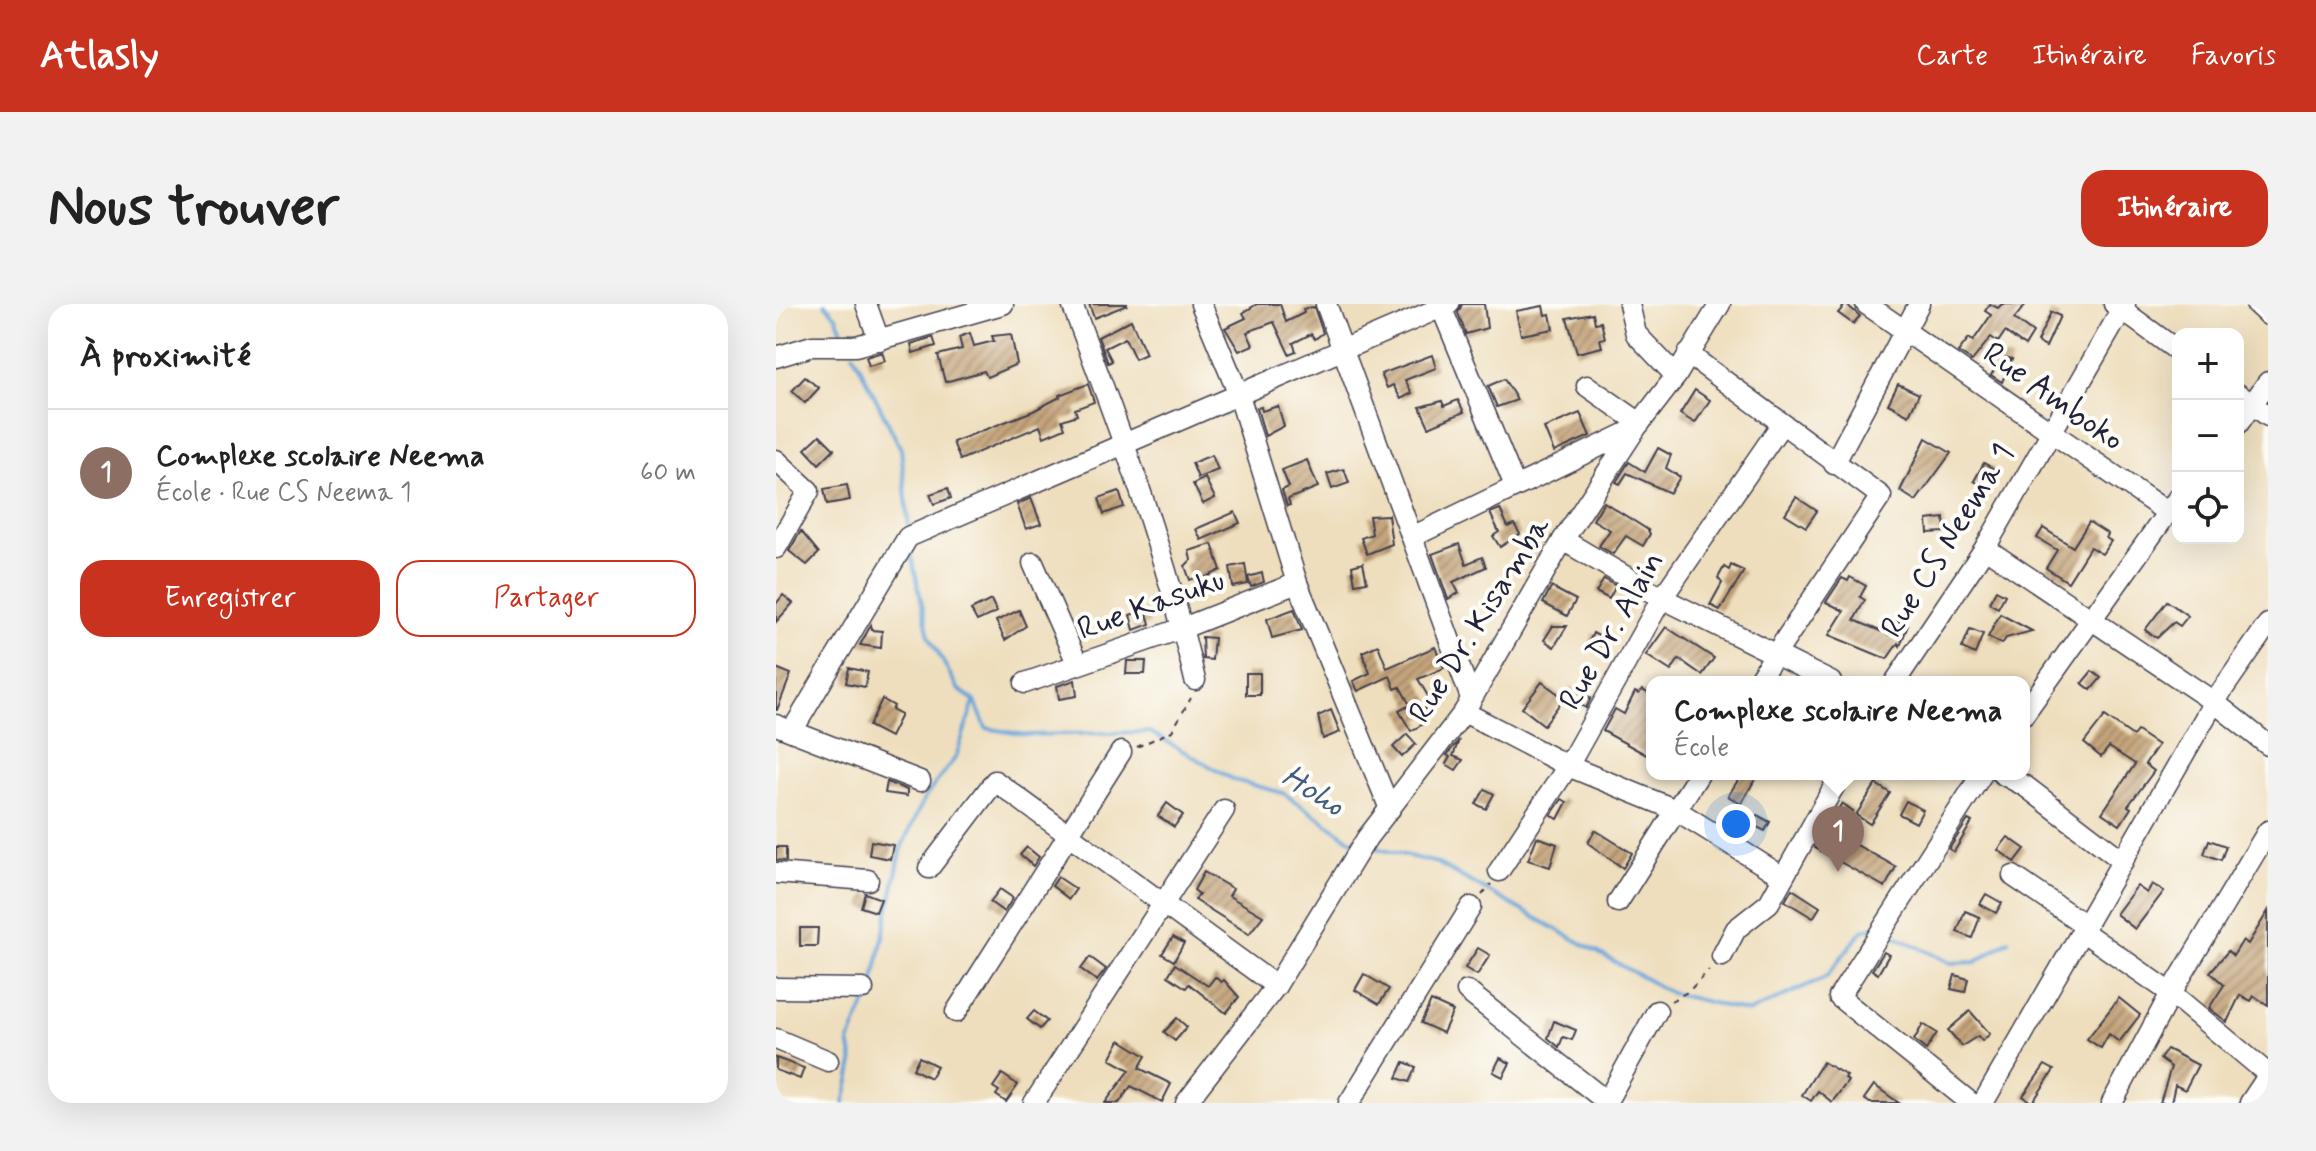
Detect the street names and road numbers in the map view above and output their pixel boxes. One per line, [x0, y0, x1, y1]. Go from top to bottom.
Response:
street label: Rue Amboko [1974, 333, 2132, 461]
street label: Rue CS Neema 1 [1872, 436, 2024, 646]
street label: Rue Dr. Kisamba [1400, 508, 1561, 731]
street label: Rue Dr. Alain [1550, 544, 1674, 718]
street label: Rue Kasuku [1072, 559, 1230, 651]

